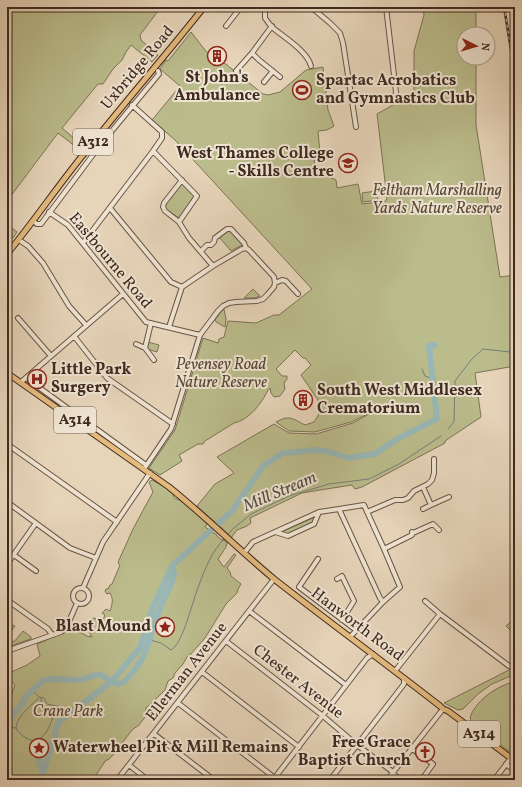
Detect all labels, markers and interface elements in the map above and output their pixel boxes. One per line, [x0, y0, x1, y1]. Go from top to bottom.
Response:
street label: Uxbridge Road [96, 21, 180, 115]
north arrow [456, 26, 496, 66]
text: N [477, 42, 492, 51]
building icon: St John's Ambulance [206, 45, 228, 67]
place label: St John's Ambulance [174, 67, 260, 107]
place label: Spartac Acrobatics and Gymnastics Club [316, 70, 475, 110]
sports icon: Spartac Acrobatics and Gymnastics Club [291, 79, 313, 101]
road number: A312 [73, 129, 113, 155]
place label: West Thames College - Skills Centre [176, 143, 334, 183]
school or university icon: West Thames College - Skills Centre [337, 152, 359, 174]
park label: Feltham Marshalling Yards Nature Reserve [372, 180, 502, 220]
street label: Eastbourne Road [63, 208, 157, 314]
park label: Pevensey Road Nature Reserve [175, 354, 267, 394]
place label: Little Park Surgery [51, 359, 132, 399]
hospital icon: Little Park Surgery [26, 368, 48, 390]
place label: South West Middlesex Crematorium [317, 380, 482, 420]
building icon: South West Middlesex Crematorium [292, 389, 314, 411]
road number: A314 [54, 407, 96, 433]
water label: Mill Stream [239, 466, 320, 518]
street label: Hanworth Road [306, 583, 408, 667]
place label: Blast Mound [56, 616, 151, 638]
place icon: Blast Mound [154, 616, 176, 638]
street label: Ellerman Avenue [141, 618, 233, 726]
street label: Chester Avenue [248, 640, 348, 724]
park label: Crane Park [33, 701, 104, 723]
road number: A314 [458, 721, 500, 747]
place label: Free Grace Baptist Church [298, 732, 411, 772]
place icon: Waterwheel Pit & Mill Remains [28, 737, 50, 759]
place label: Waterwheel Pit & Mill Remains [53, 737, 288, 759]
church icon: Free Grace Baptist Church [414, 741, 436, 763]

